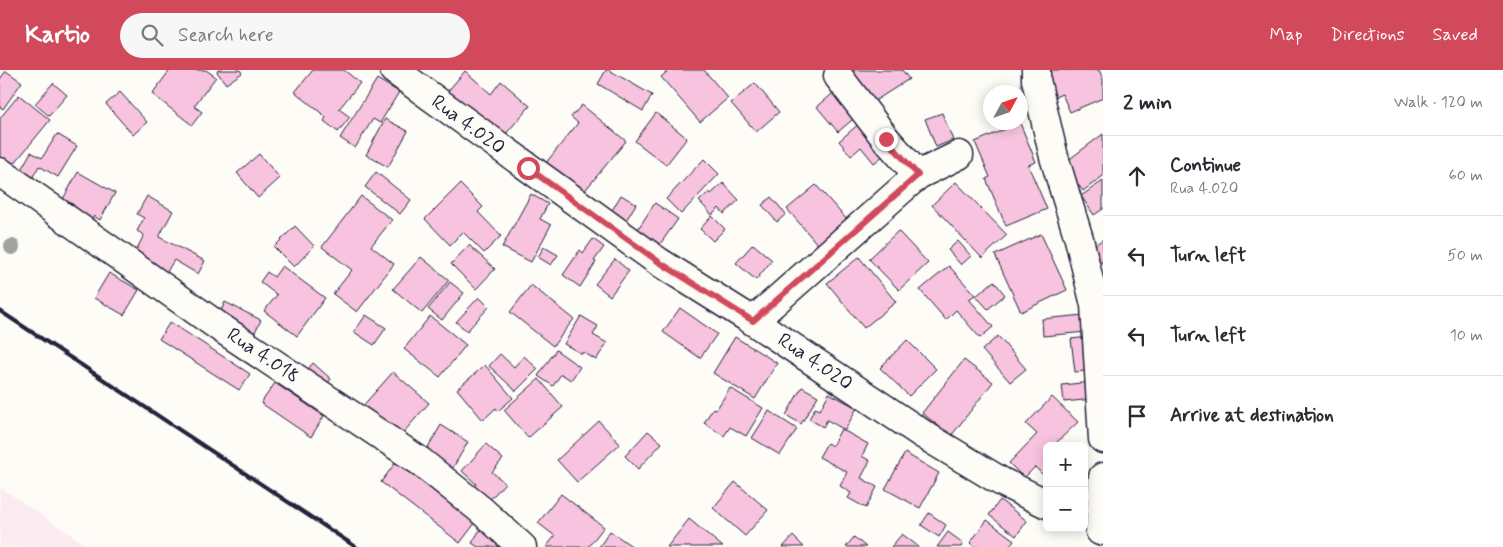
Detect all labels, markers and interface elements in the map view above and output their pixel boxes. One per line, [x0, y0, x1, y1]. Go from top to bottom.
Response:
search box [120, 13, 470, 58]
text: Kartio [25, 20, 90, 51]
icon: search [138, 21, 166, 49]
text: Search here [178, 23, 274, 48]
text: Map [1270, 23, 1303, 47]
text: Directions [1331, 23, 1405, 47]
text: Saved [1433, 23, 1478, 47]
north arrow [983, 85, 1028, 130]
street label: Rua 4.020 [426, 89, 510, 161]
text: 2 min [1123, 89, 1172, 117]
text: Walk · 120 m [1394, 92, 1483, 113]
route end [875, 128, 898, 151]
text: Continue [1170, 153, 1241, 178]
route start [517, 157, 540, 180]
icon: ahead [1123, 162, 1151, 190]
text: 60 m [1449, 165, 1483, 186]
text: Rua 4.020 [1170, 178, 1238, 199]
icon: left [1123, 242, 1151, 270]
text: Turn left [1170, 243, 1246, 268]
text: 50 m [1447, 245, 1483, 266]
street label: Rua 4.018 [221, 322, 305, 390]
icon: left [1123, 322, 1151, 350]
text: Turn left [1170, 323, 1246, 348]
text: 10 m [1450, 325, 1483, 346]
street label: Rua 4.020 [772, 327, 858, 397]
icon: arrive [1123, 402, 1151, 430]
text: Arrive at destination [1170, 403, 1334, 428]
map controls [1043, 442, 1088, 532]
button: + [1043, 442, 1088, 487]
button: − [1043, 487, 1088, 532]

